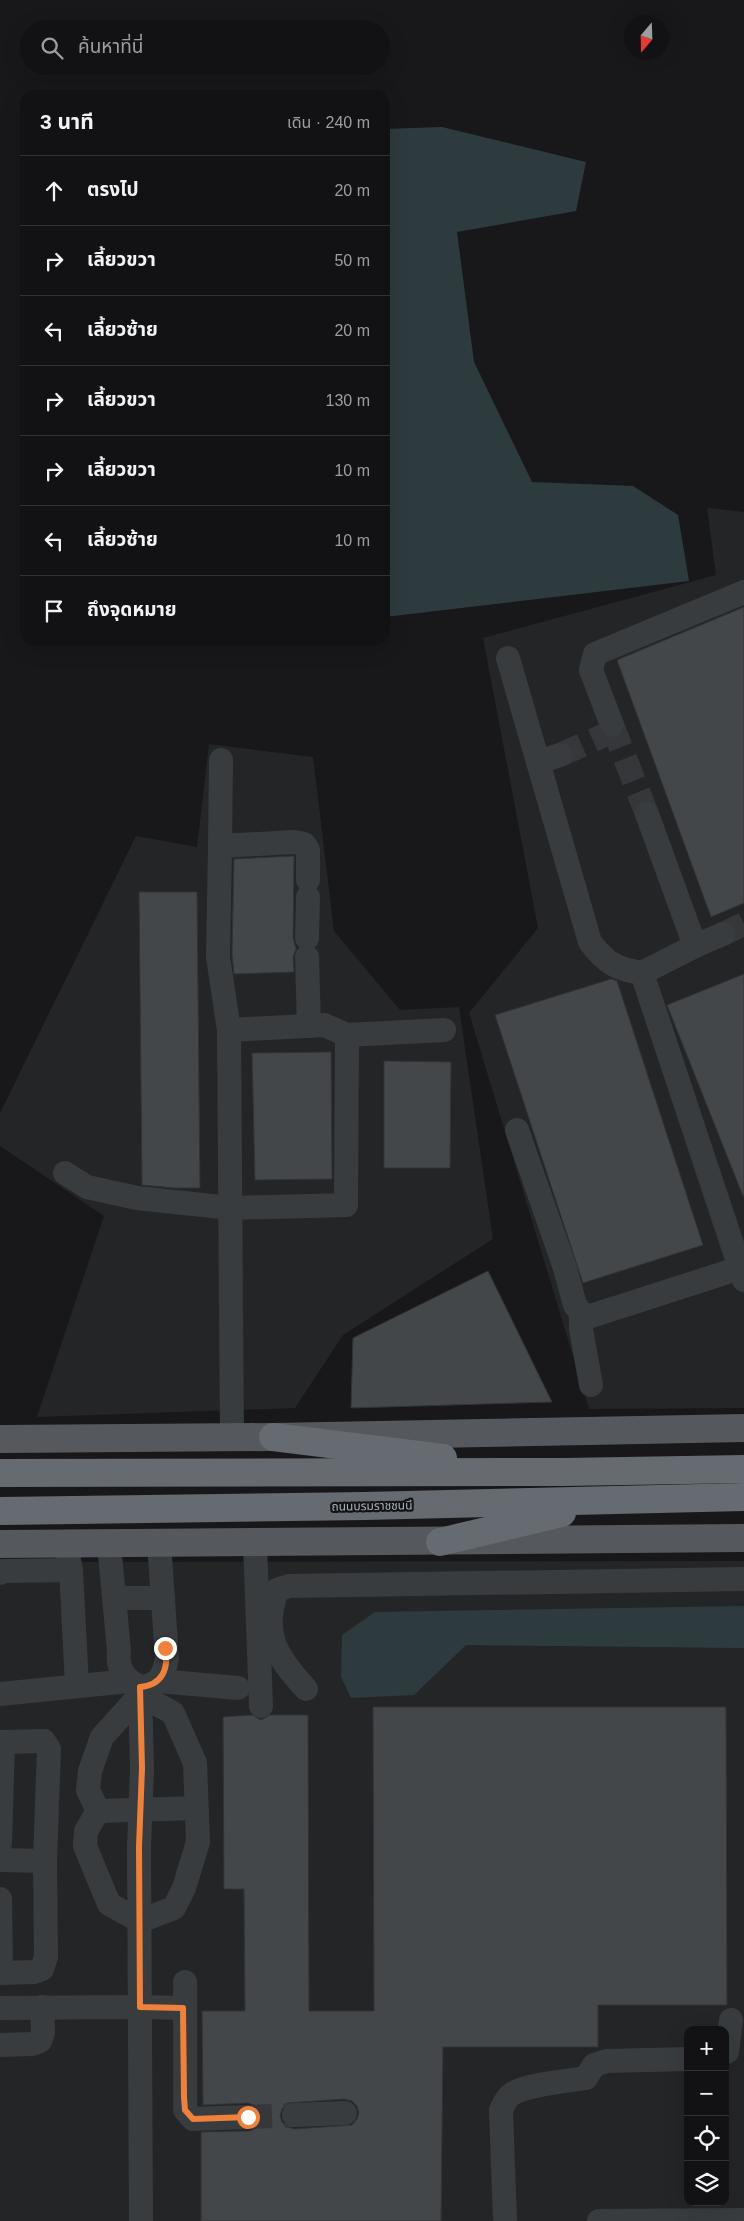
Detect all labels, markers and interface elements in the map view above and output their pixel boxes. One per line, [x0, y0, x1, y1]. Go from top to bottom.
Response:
north arrow [624, 15, 669, 60]
search box [20, 20, 390, 75]
icon: search [38, 34, 66, 62]
text: ค้นหาที่นี่ [78, 36, 143, 57]
text: 3 นาที [40, 110, 94, 133]
text: เดิน · 240 m [287, 114, 370, 131]
icon: ahead [40, 177, 68, 205]
text: ตรงไป [87, 179, 139, 200]
text: 20 m [334, 182, 370, 199]
icon: right [40, 247, 68, 275]
text: เลี้ยวขวา [87, 249, 156, 270]
text: 50 m [334, 252, 370, 269]
icon: left [40, 317, 68, 345]
text: เลี้ยวซ้าย [87, 319, 158, 340]
text: 20 m [334, 322, 370, 339]
icon: right [40, 387, 68, 415]
text: เลี้ยวขวา [87, 389, 156, 410]
text: 130 m [326, 392, 370, 409]
icon: right [40, 457, 68, 485]
text: เลี้ยวขวา [87, 459, 156, 480]
text: 10 m [334, 462, 370, 479]
icon: left [40, 527, 68, 555]
text: เลี้ยวซ้าย [87, 529, 158, 550]
text: 10 m [334, 532, 370, 549]
icon: arrive [40, 597, 68, 625]
text: ถึงจุดหมาย [87, 599, 177, 620]
street label: ถนนบรมราชชนนี [331, 1498, 413, 1514]
route end [154, 1637, 177, 1660]
map controls [684, 2026, 729, 2206]
button: + [684, 2026, 729, 2071]
button: − [684, 2071, 729, 2116]
route start [237, 2106, 260, 2129]
button: locate [684, 2116, 729, 2161]
button: layers [684, 2161, 729, 2206]

